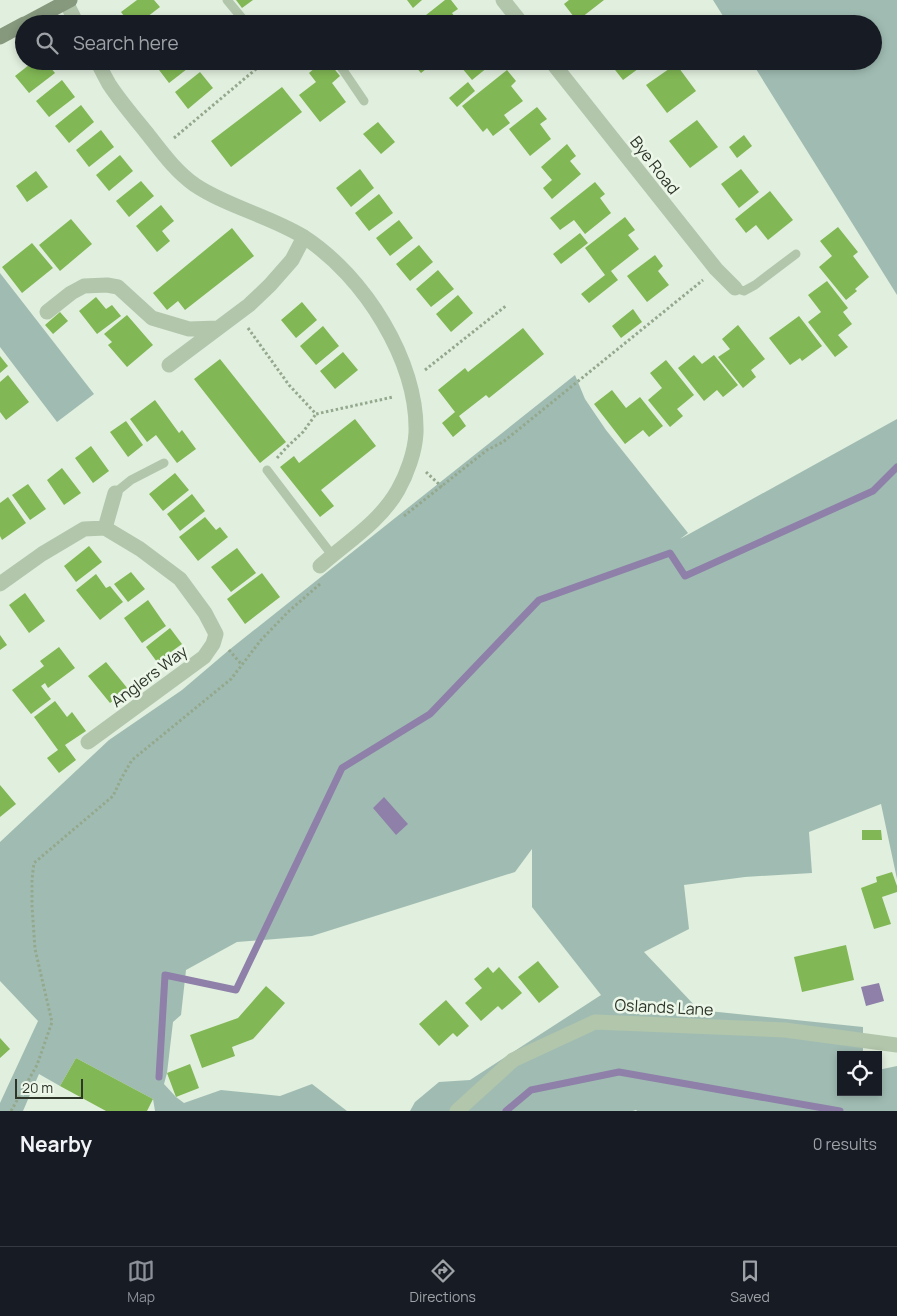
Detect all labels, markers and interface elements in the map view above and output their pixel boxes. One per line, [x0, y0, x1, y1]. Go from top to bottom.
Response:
search box [15, 15, 882, 70]
icon: search [33, 29, 61, 57]
text: Search here [73, 30, 179, 56]
street label: Bye Road [625, 131, 685, 199]
street label: Anglers Way [106, 640, 192, 712]
street label: Oslands Lane [614, 993, 714, 1021]
map controls [837, 1051, 882, 1096]
button: locate [837, 1051, 882, 1096]
scale bar [15, 1076, 82, 1099]
text: 20 m [22, 1078, 53, 1097]
text: Nearby [20, 1130, 92, 1158]
text: 0 results [813, 1133, 877, 1155]
tab: Map [127, 1257, 155, 1306]
tab: Directions [410, 1257, 476, 1306]
tab: Saved [730, 1257, 770, 1306]

